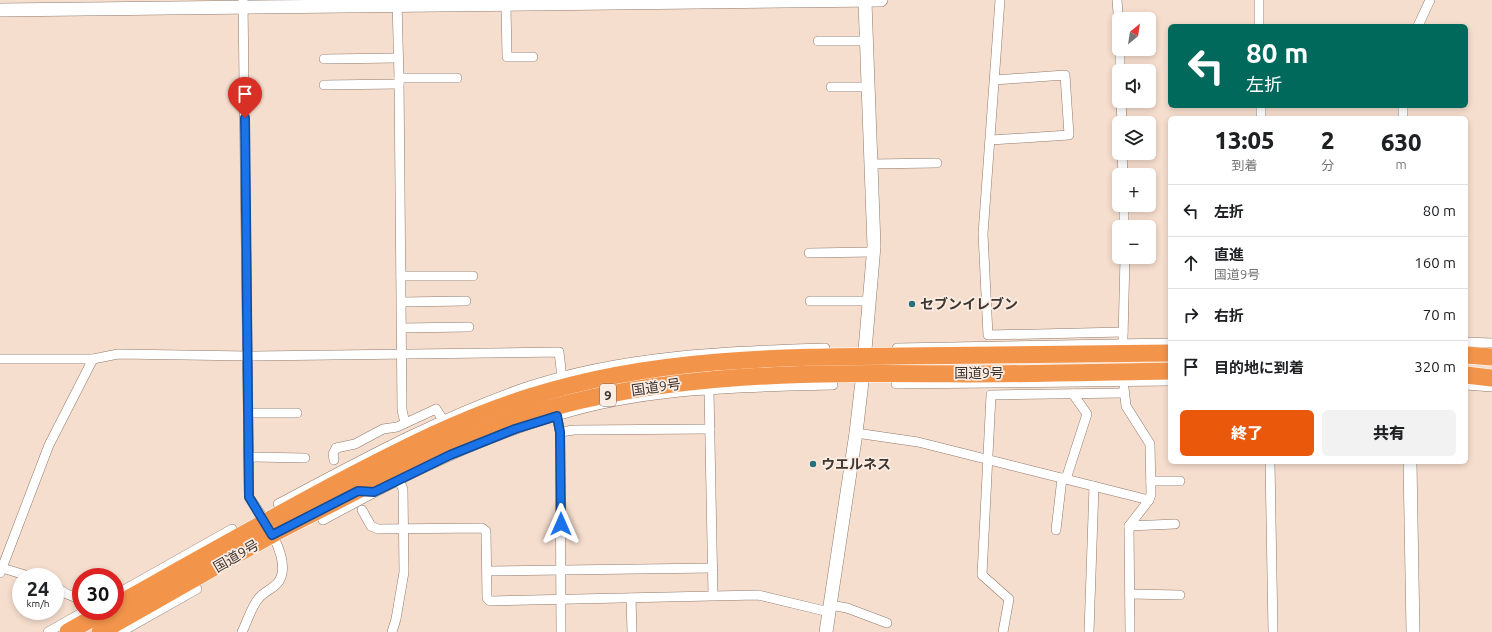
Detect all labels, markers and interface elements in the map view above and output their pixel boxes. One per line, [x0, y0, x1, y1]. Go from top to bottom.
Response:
north arrow [1112, 12, 1156, 56]
map controls [1112, 12, 1156, 264]
text: 80 m [1246, 37, 1308, 68]
icon: left [1180, 40, 1232, 92]
button: sound [1112, 64, 1156, 108]
text: 左折 [1246, 74, 1282, 94]
pin [228, 77, 262, 118]
icon: arrive [234, 83, 256, 105]
button: layers [1112, 116, 1156, 160]
text: 13:05 [1214, 127, 1275, 154]
text: 2 [1321, 127, 1334, 154]
text: 630 [1381, 129, 1422, 156]
text: m [1396, 157, 1407, 171]
text: 到着 [1231, 158, 1257, 172]
text: 分 [1321, 158, 1334, 172]
button: + [1112, 168, 1156, 212]
icon: left [1180, 200, 1202, 222]
text: 80 m [1423, 202, 1456, 219]
text: 左折 [1214, 203, 1244, 220]
button: − [1112, 220, 1156, 264]
text: 直進 [1214, 246, 1244, 263]
icon: ahead [1180, 252, 1202, 274]
text: 160 m [1414, 254, 1456, 271]
text: 国道9号 [1214, 267, 1260, 281]
place label: セブンイレブン [920, 296, 1018, 312]
marker: セブンイレブン [907, 299, 917, 309]
icon: right [1180, 304, 1202, 326]
text: 70 m [1423, 306, 1456, 323]
text: 右折 [1214, 307, 1244, 324]
icon: arrive [1180, 356, 1202, 378]
text: 320 m [1414, 358, 1456, 375]
text: 目的地に到着 [1214, 359, 1304, 376]
street label: 国道9号 [954, 365, 1004, 381]
street label: 国道9号 [630, 376, 682, 398]
road number: 9 [600, 384, 616, 406]
button: 終了 [1180, 410, 1314, 456]
button: 共有 [1322, 410, 1456, 456]
place label: ウエルネス [821, 456, 891, 472]
marker: ウエルネス [808, 459, 818, 469]
position arrow [540, 503, 582, 545]
street label: 国道9号 [210, 537, 262, 575]
speed limit sign: 30 [72, 568, 124, 620]
text: 24 [27, 577, 49, 600]
text: km/h [26, 598, 50, 609]

